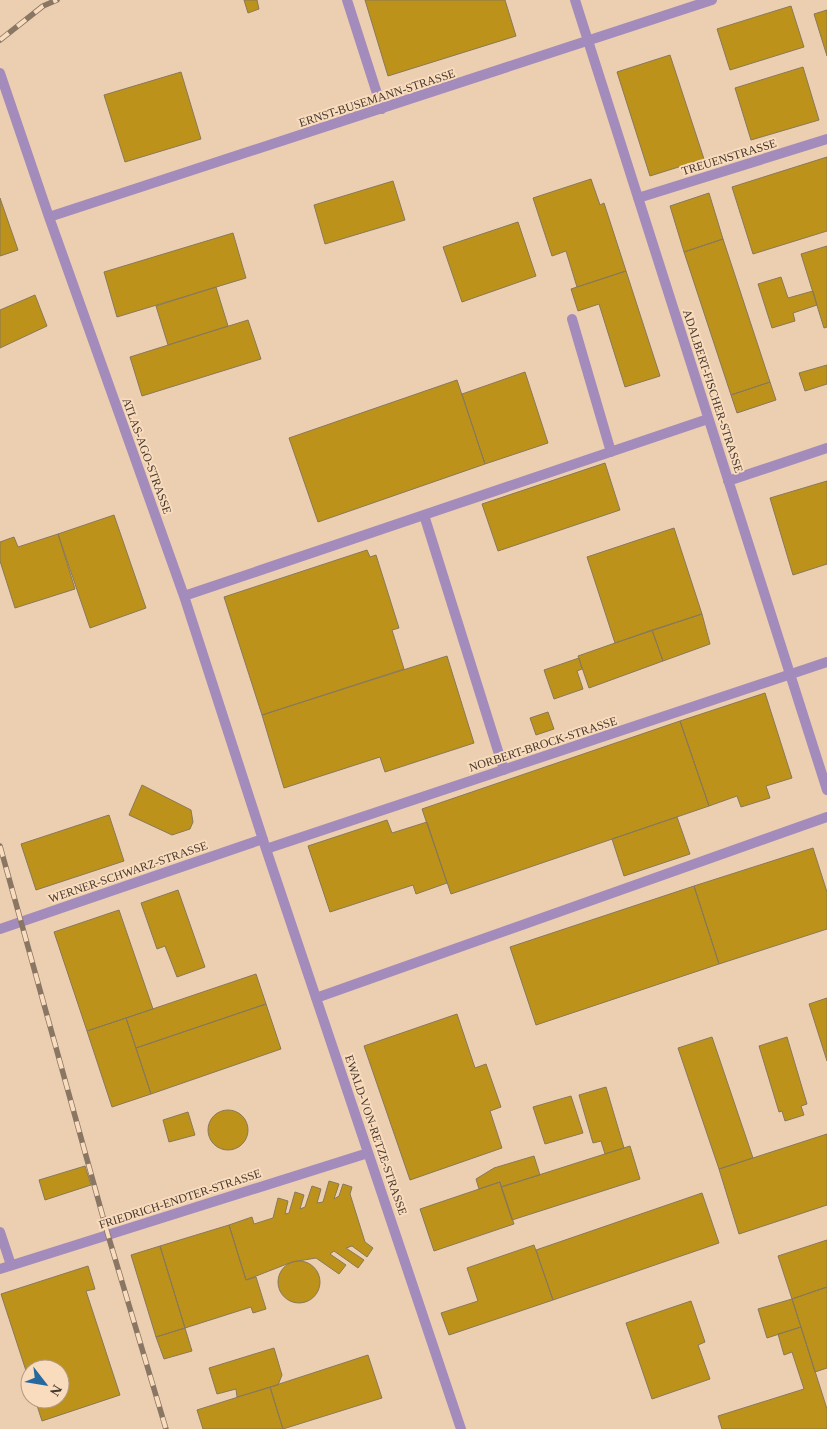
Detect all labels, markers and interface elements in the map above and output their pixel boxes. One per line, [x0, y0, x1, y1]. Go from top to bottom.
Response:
street label: ERNST-BUSEMANN-STRASSE [297, 66, 457, 130]
street label: TREUENSTRASSE [680, 136, 778, 178]
street label: ADALBERT-FISCHER-STRASSE [680, 308, 746, 474]
street label: ATLAS-AGO-STRASSE [119, 396, 175, 516]
street label: NORBERT-BROCK-STRASSE [467, 713, 619, 775]
street label: WERNER-SCHWARZ-STRASSE [47, 838, 209, 906]
street label: EWALD-VON-RETZE-STRASSE [342, 1053, 410, 1217]
street label: FRIEDRICH-ENDTER-STRASSE [97, 1166, 263, 1232]
north arrow [20, 1359, 70, 1409]
text: N [47, 1382, 65, 1399]

